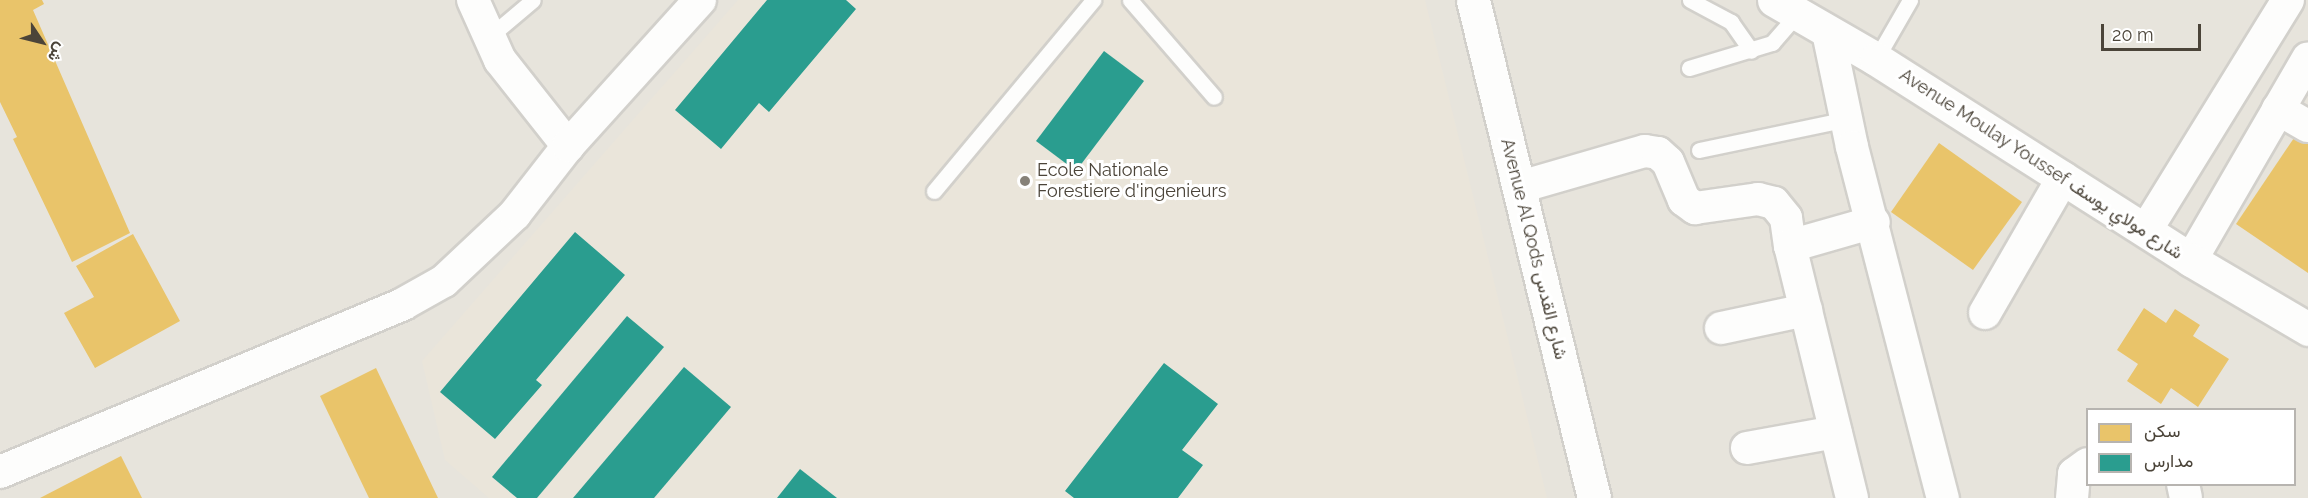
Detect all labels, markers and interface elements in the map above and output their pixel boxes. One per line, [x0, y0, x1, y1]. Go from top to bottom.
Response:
north arrow [12, 12, 72, 72]
scale bar [2104, 12, 2204, 50]
text: 20 m [2112, 24, 2154, 45]
text: ش [44, 39, 70, 66]
street label: Avenue Moulay Youssef شارع مولاي يوسف [1895, 64, 2187, 264]
street label: Avenue Al Qods شارع القدس [1496, 136, 1572, 362]
place label: Ecole Nationale Forestiere d'ingenieurs [1037, 160, 1227, 202]
marker: Ecole Nationale Forestiere d'ingenieurs [1018, 174, 1032, 188]
legend [2086, 408, 2296, 486]
text: سكن [2144, 420, 2180, 441]
text: مدارس [2144, 450, 2193, 471]

